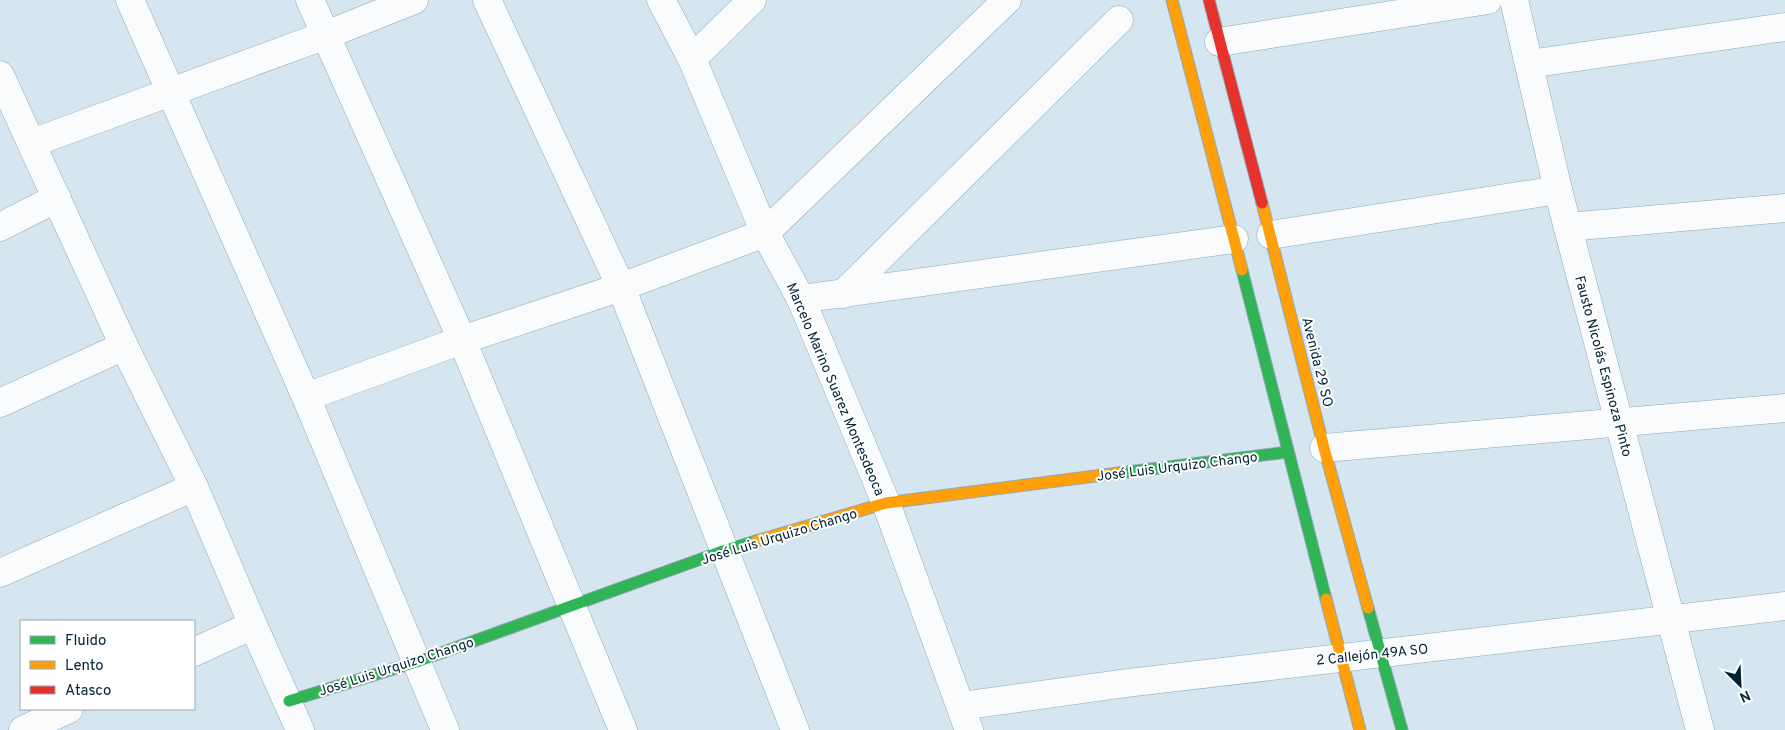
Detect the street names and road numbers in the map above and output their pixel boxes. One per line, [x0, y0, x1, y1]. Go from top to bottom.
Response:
street label: Fausto Nicolás Espinoza Pinto [1570, 274, 1635, 459]
street label: Marcelo Marino Suarez Montesdeoca [782, 281, 887, 499]
street label: Avenida 29 SO [1297, 315, 1336, 409]
street label: José Luis Urquizo Chango [1096, 449, 1259, 486]
street label: José Luis Urquizo Chango [699, 506, 860, 569]
street label: José Luis Urquizo Chango [317, 634, 476, 701]
street label: 2 Callejón 49A SO [1315, 641, 1429, 670]

